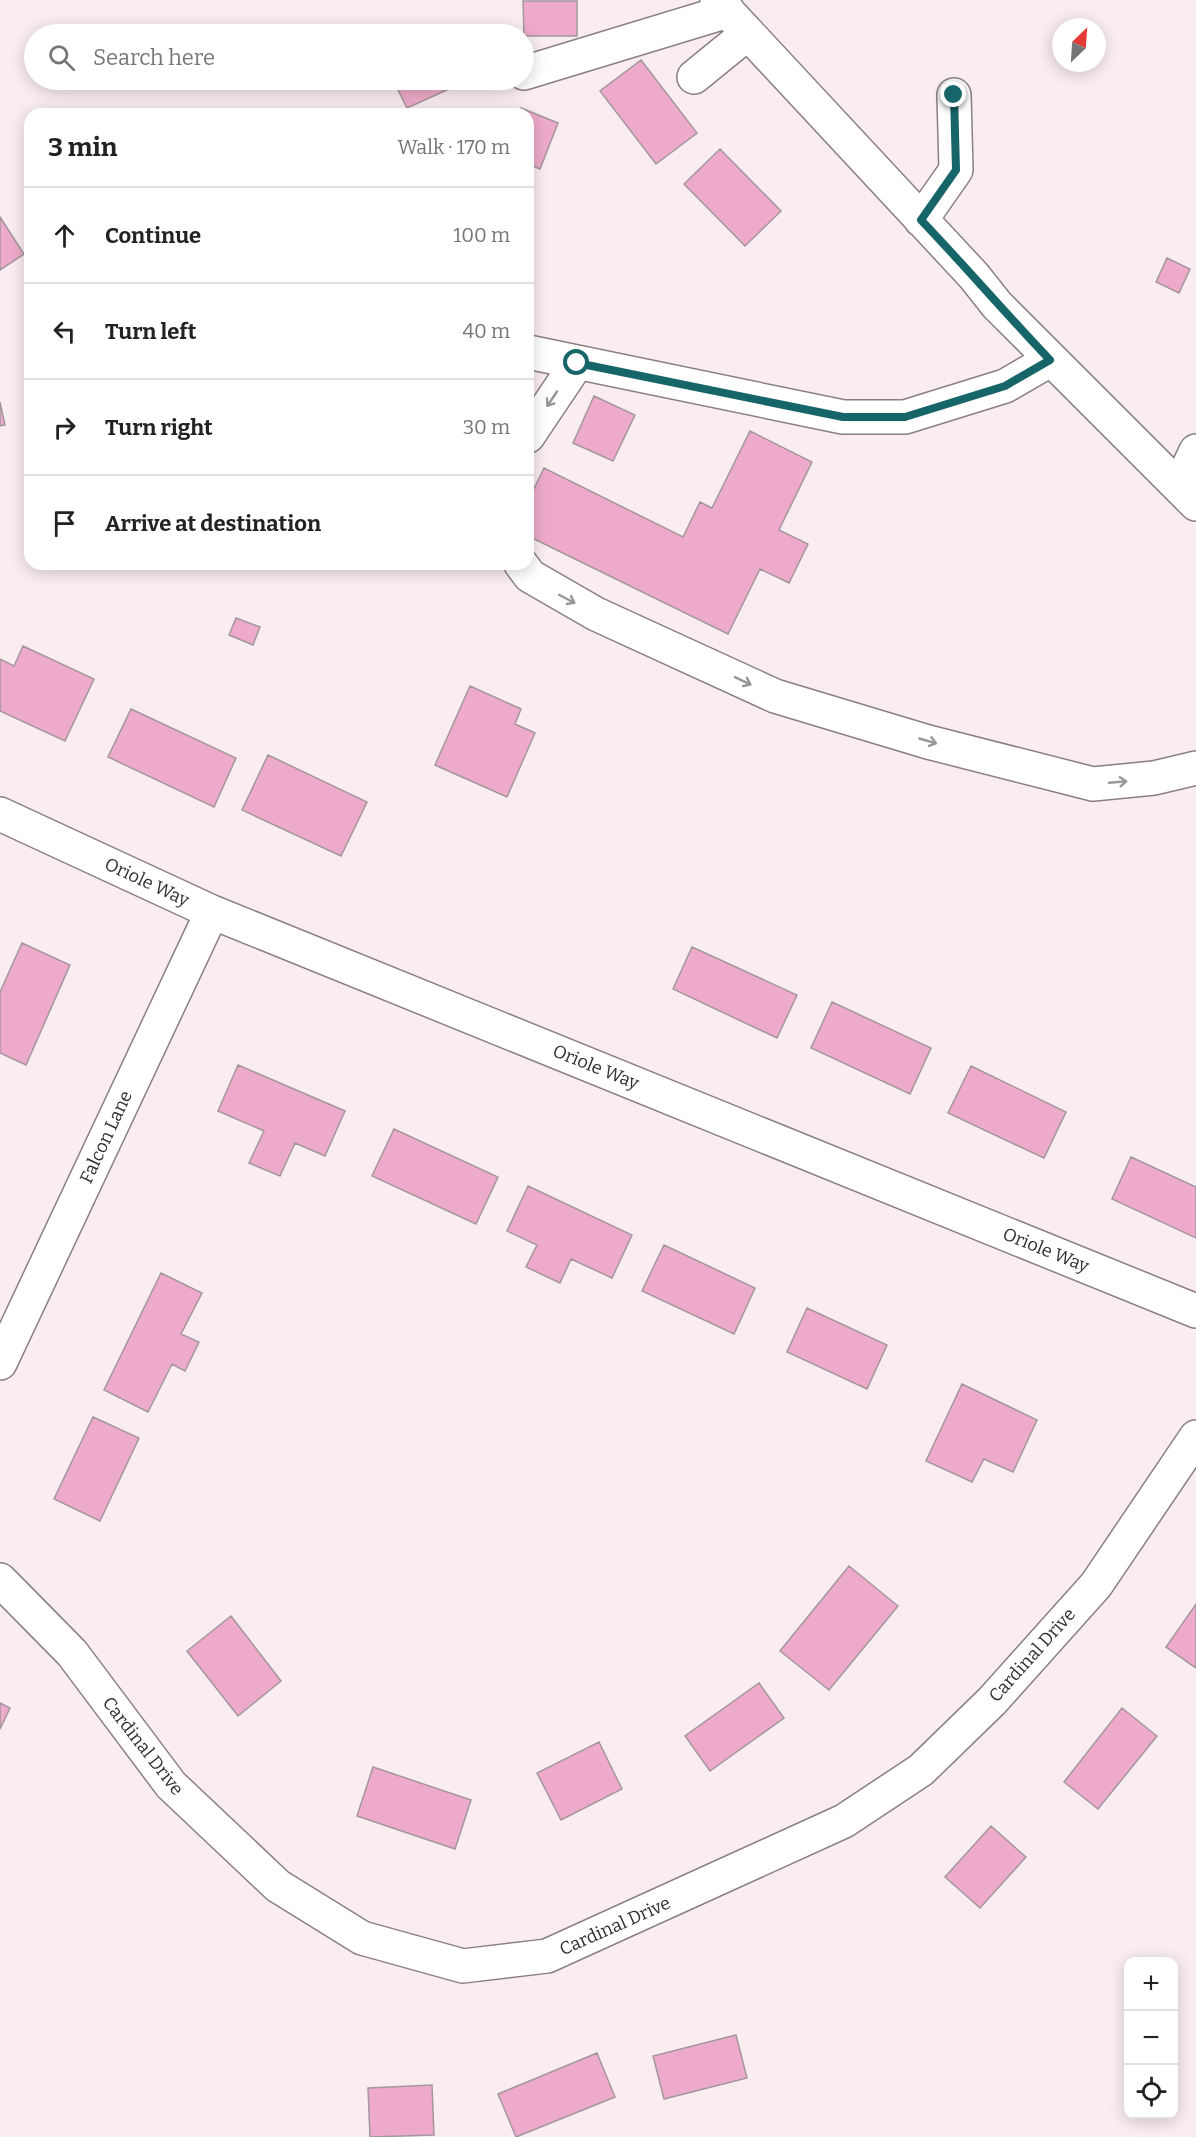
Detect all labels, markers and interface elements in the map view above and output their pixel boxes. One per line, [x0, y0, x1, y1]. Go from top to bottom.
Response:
north arrow [1052, 18, 1106, 72]
search box [24, 24, 534, 90]
icon: search [45, 41, 78, 74]
text: Search here [93, 44, 215, 71]
route end [940, 81, 966, 107]
text: 3 min [48, 132, 117, 163]
text: Walk · 170 m [397, 135, 510, 159]
icon: ahead [48, 219, 81, 252]
text: Continue [105, 222, 201, 249]
text: 100 m [453, 223, 510, 247]
icon: left [48, 315, 81, 348]
text: Turn left [105, 318, 197, 345]
text: 40 m [462, 319, 510, 343]
route start [563, 349, 589, 375]
one-way arrow [546, 391, 559, 408]
icon: right [48, 411, 81, 444]
text: Turn right [105, 414, 213, 441]
text: 30 m [463, 415, 510, 439]
icon: arrive [48, 507, 81, 540]
text: Arrive at destination [105, 510, 321, 537]
one-way arrow [557, 594, 575, 605]
one-way arrow [734, 676, 752, 688]
one-way arrow [919, 736, 938, 748]
one-way arrow [1107, 776, 1127, 787]
street label: Oriole Way [101, 853, 193, 911]
street label: Oriole Way [550, 1040, 643, 1094]
street label: Falcon Lane [75, 1087, 137, 1187]
street label: Oriole Way [1000, 1223, 1093, 1277]
street label: Cardinal Drive [984, 1603, 1080, 1707]
street label: Cardinal Drive [98, 1692, 188, 1800]
street label: Cardinal Drive [556, 1892, 674, 1960]
map controls [1124, 1957, 1178, 2119]
button: + [1124, 1957, 1178, 2011]
button: − [1124, 2011, 1178, 2065]
button: locate [1124, 2065, 1178, 2119]

